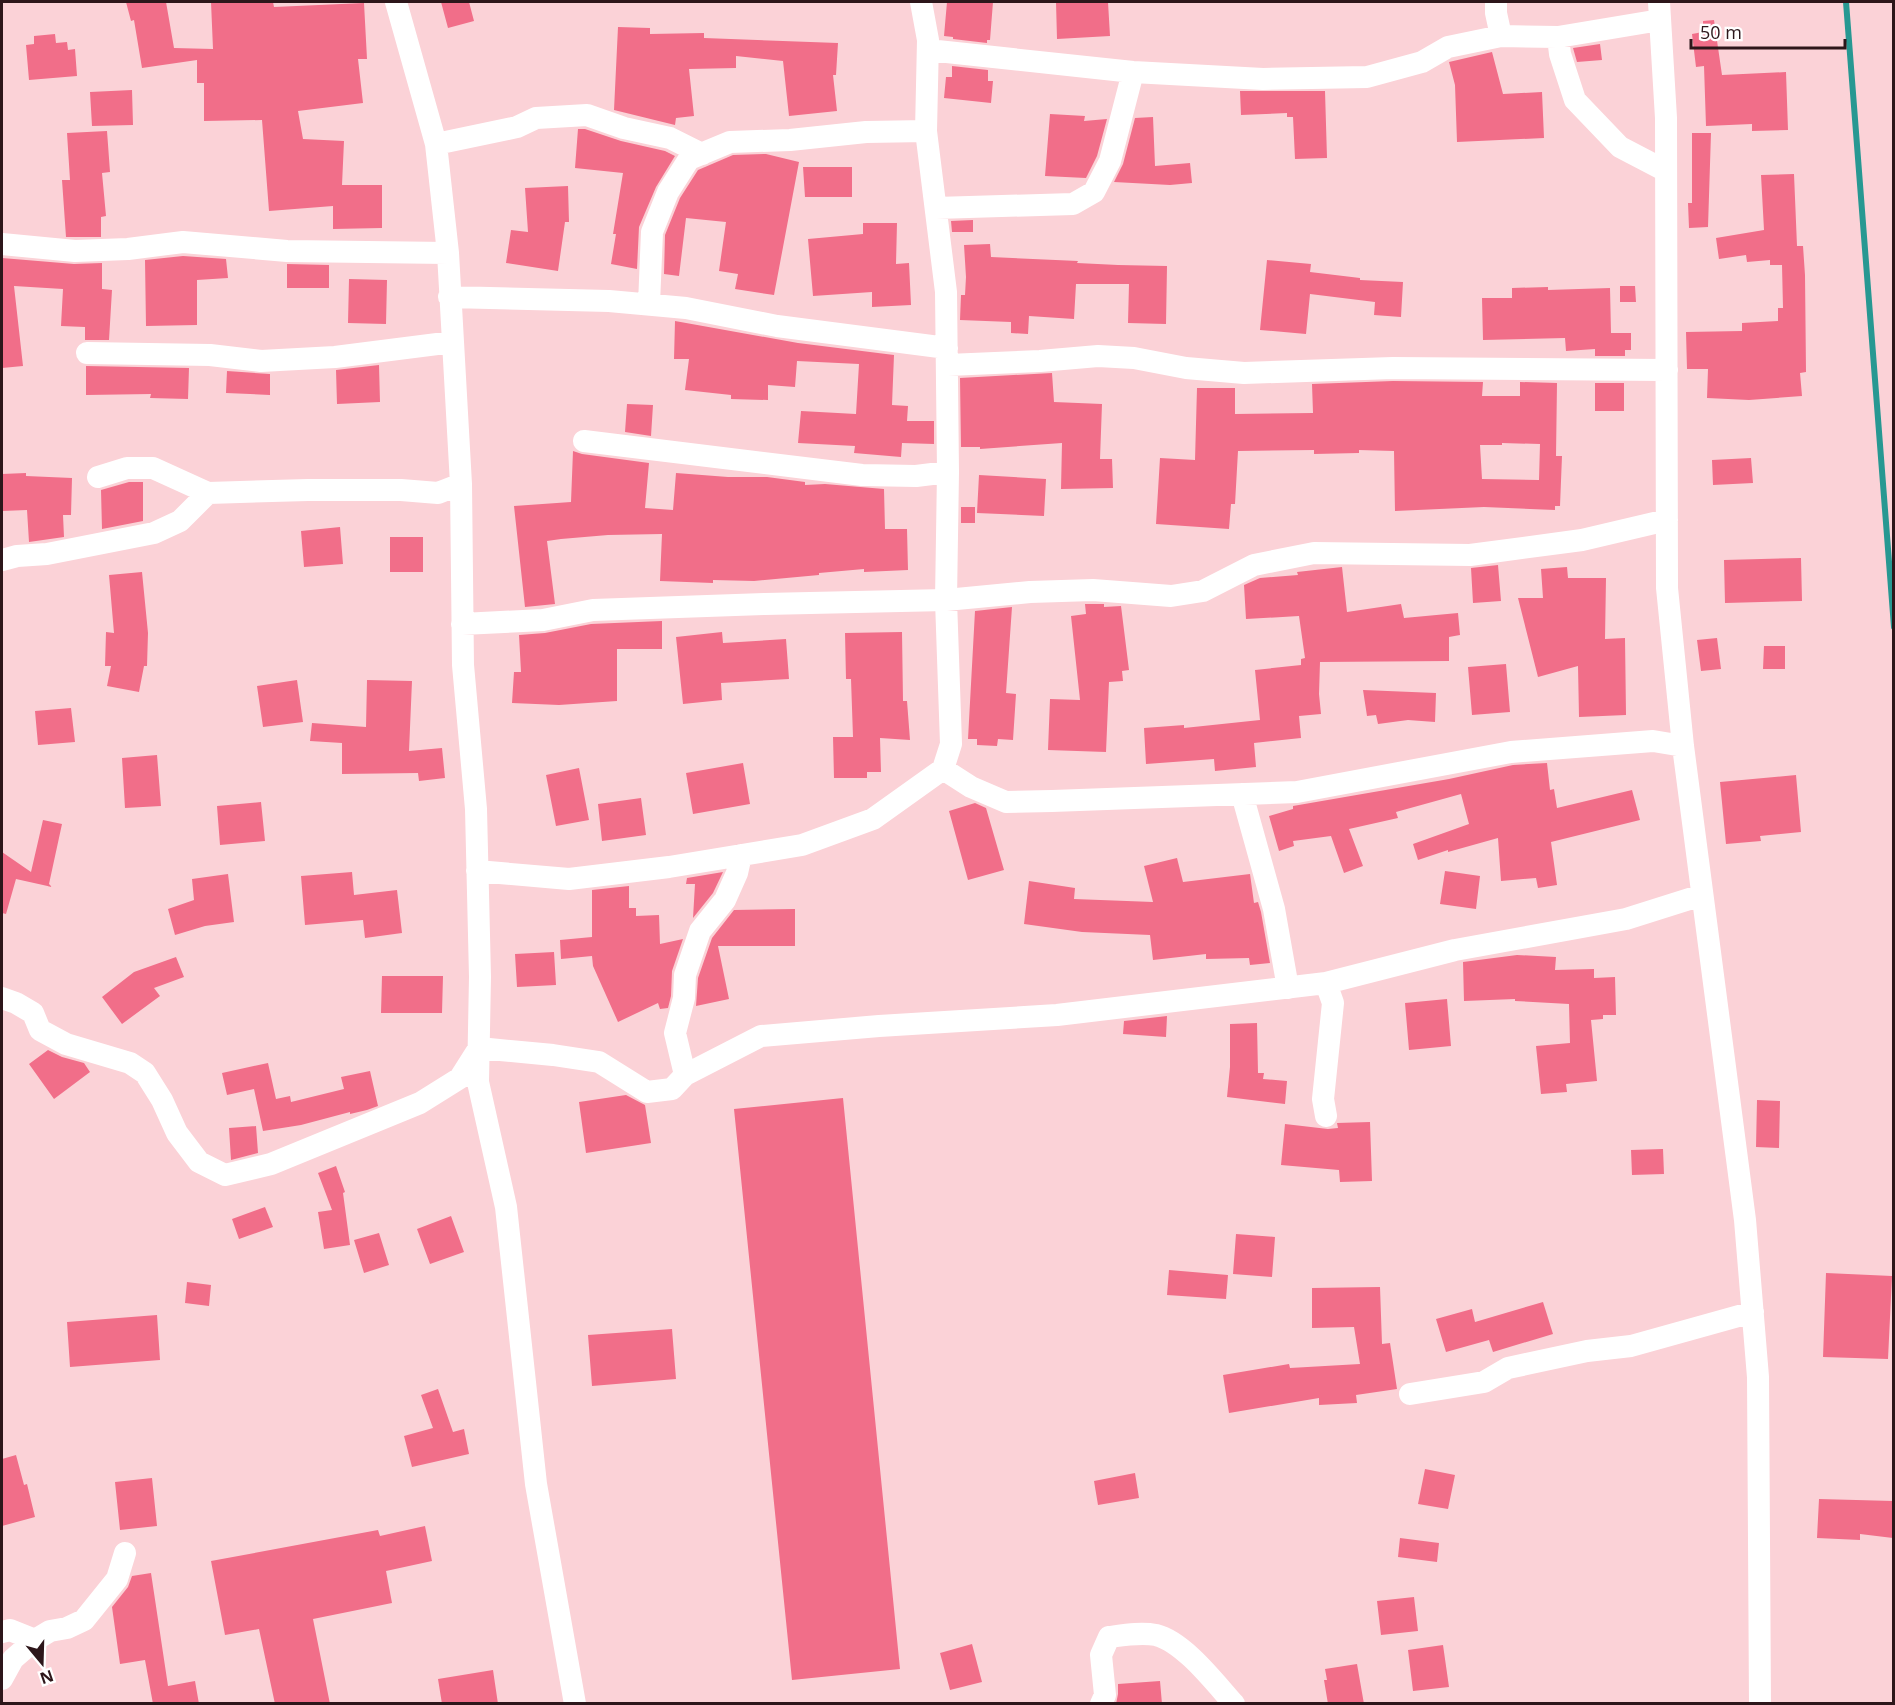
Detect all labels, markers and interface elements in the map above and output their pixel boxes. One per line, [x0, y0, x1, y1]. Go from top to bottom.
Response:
scale bar [1691, 12, 1846, 50]
text: 50 m [1700, 20, 1742, 44]
north arrow [12, 1633, 72, 1693]
text: N [37, 1665, 57, 1690]

